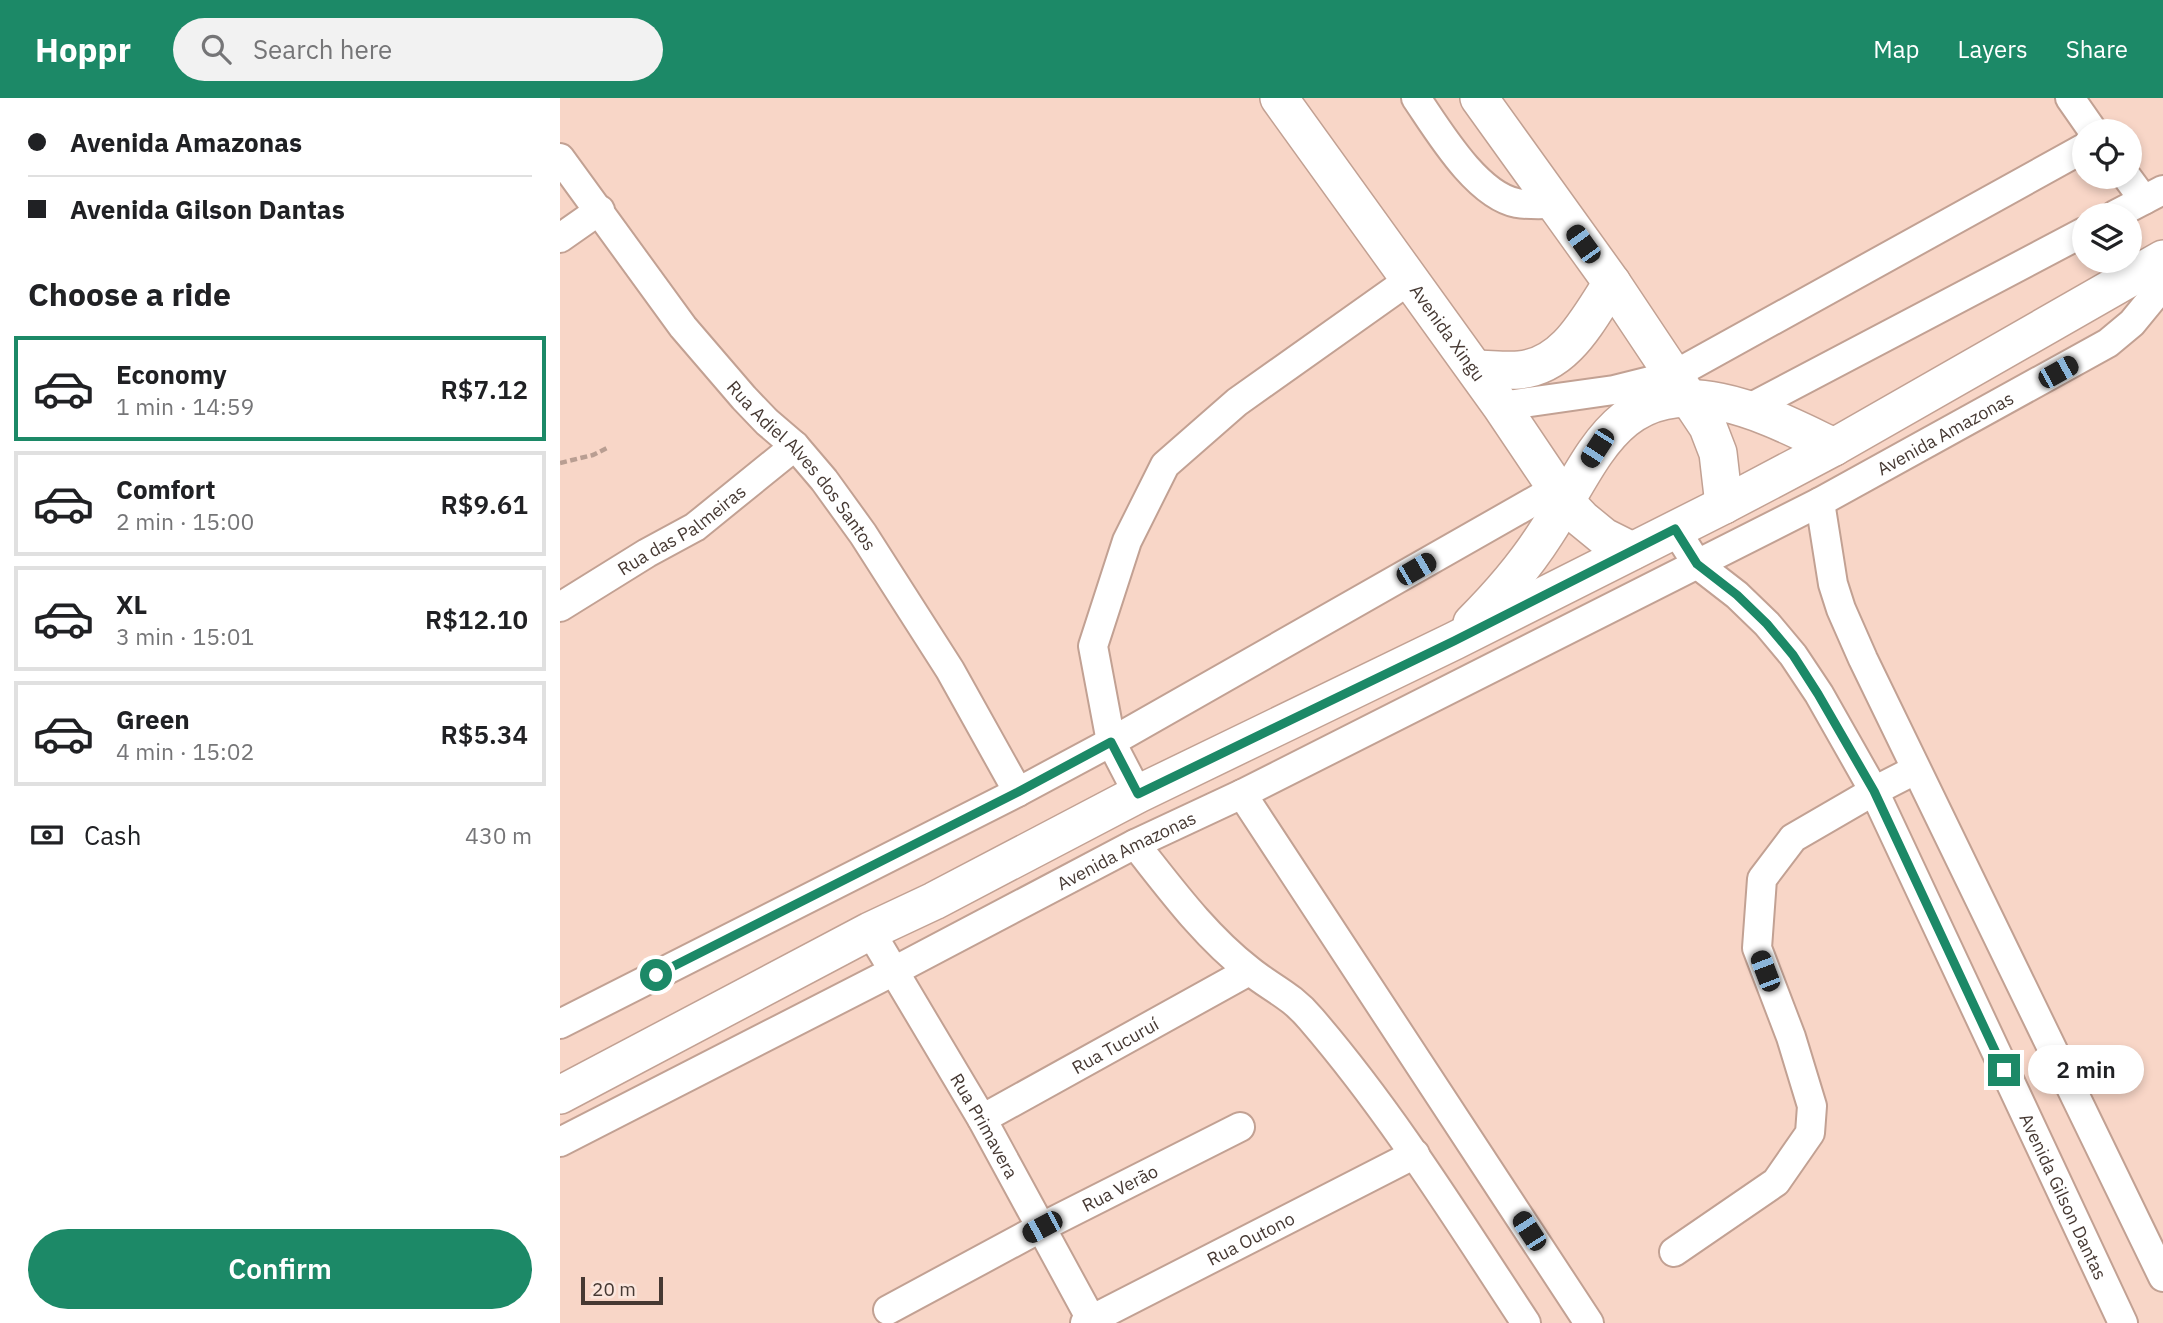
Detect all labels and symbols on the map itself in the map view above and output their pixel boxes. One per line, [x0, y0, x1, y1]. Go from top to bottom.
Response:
car [1563, 221, 1604, 267]
street label: Avenida Xingu [1405, 279, 1491, 386]
car [2035, 353, 2082, 391]
street label: Rua Adiel Alves dos Santos [722, 376, 882, 555]
street label: Avenida Amazonas [1873, 386, 2017, 480]
car [1577, 425, 1618, 471]
street label: Rua das Palmeiras [613, 479, 750, 580]
car [1393, 549, 1440, 589]
street label: Avenida Amazonas [1053, 806, 1199, 895]
car [1748, 948, 1783, 994]
route start [640, 959, 672, 991]
street label: Rua Tucuruí [1067, 1012, 1163, 1079]
callout: 2 min [2028, 1046, 2144, 1094]
route end [1988, 1054, 2020, 1086]
street label: Rua Primavera [946, 1069, 1024, 1183]
street label: Avenida Gilson Dantas [2015, 1110, 2112, 1283]
street label: Rua Verão [1078, 1159, 1162, 1217]
street label: Rua Outono [1203, 1206, 1298, 1270]
car [1019, 1208, 1066, 1246]
car [1509, 1208, 1550, 1254]
scale bar [581, 1274, 663, 1306]

